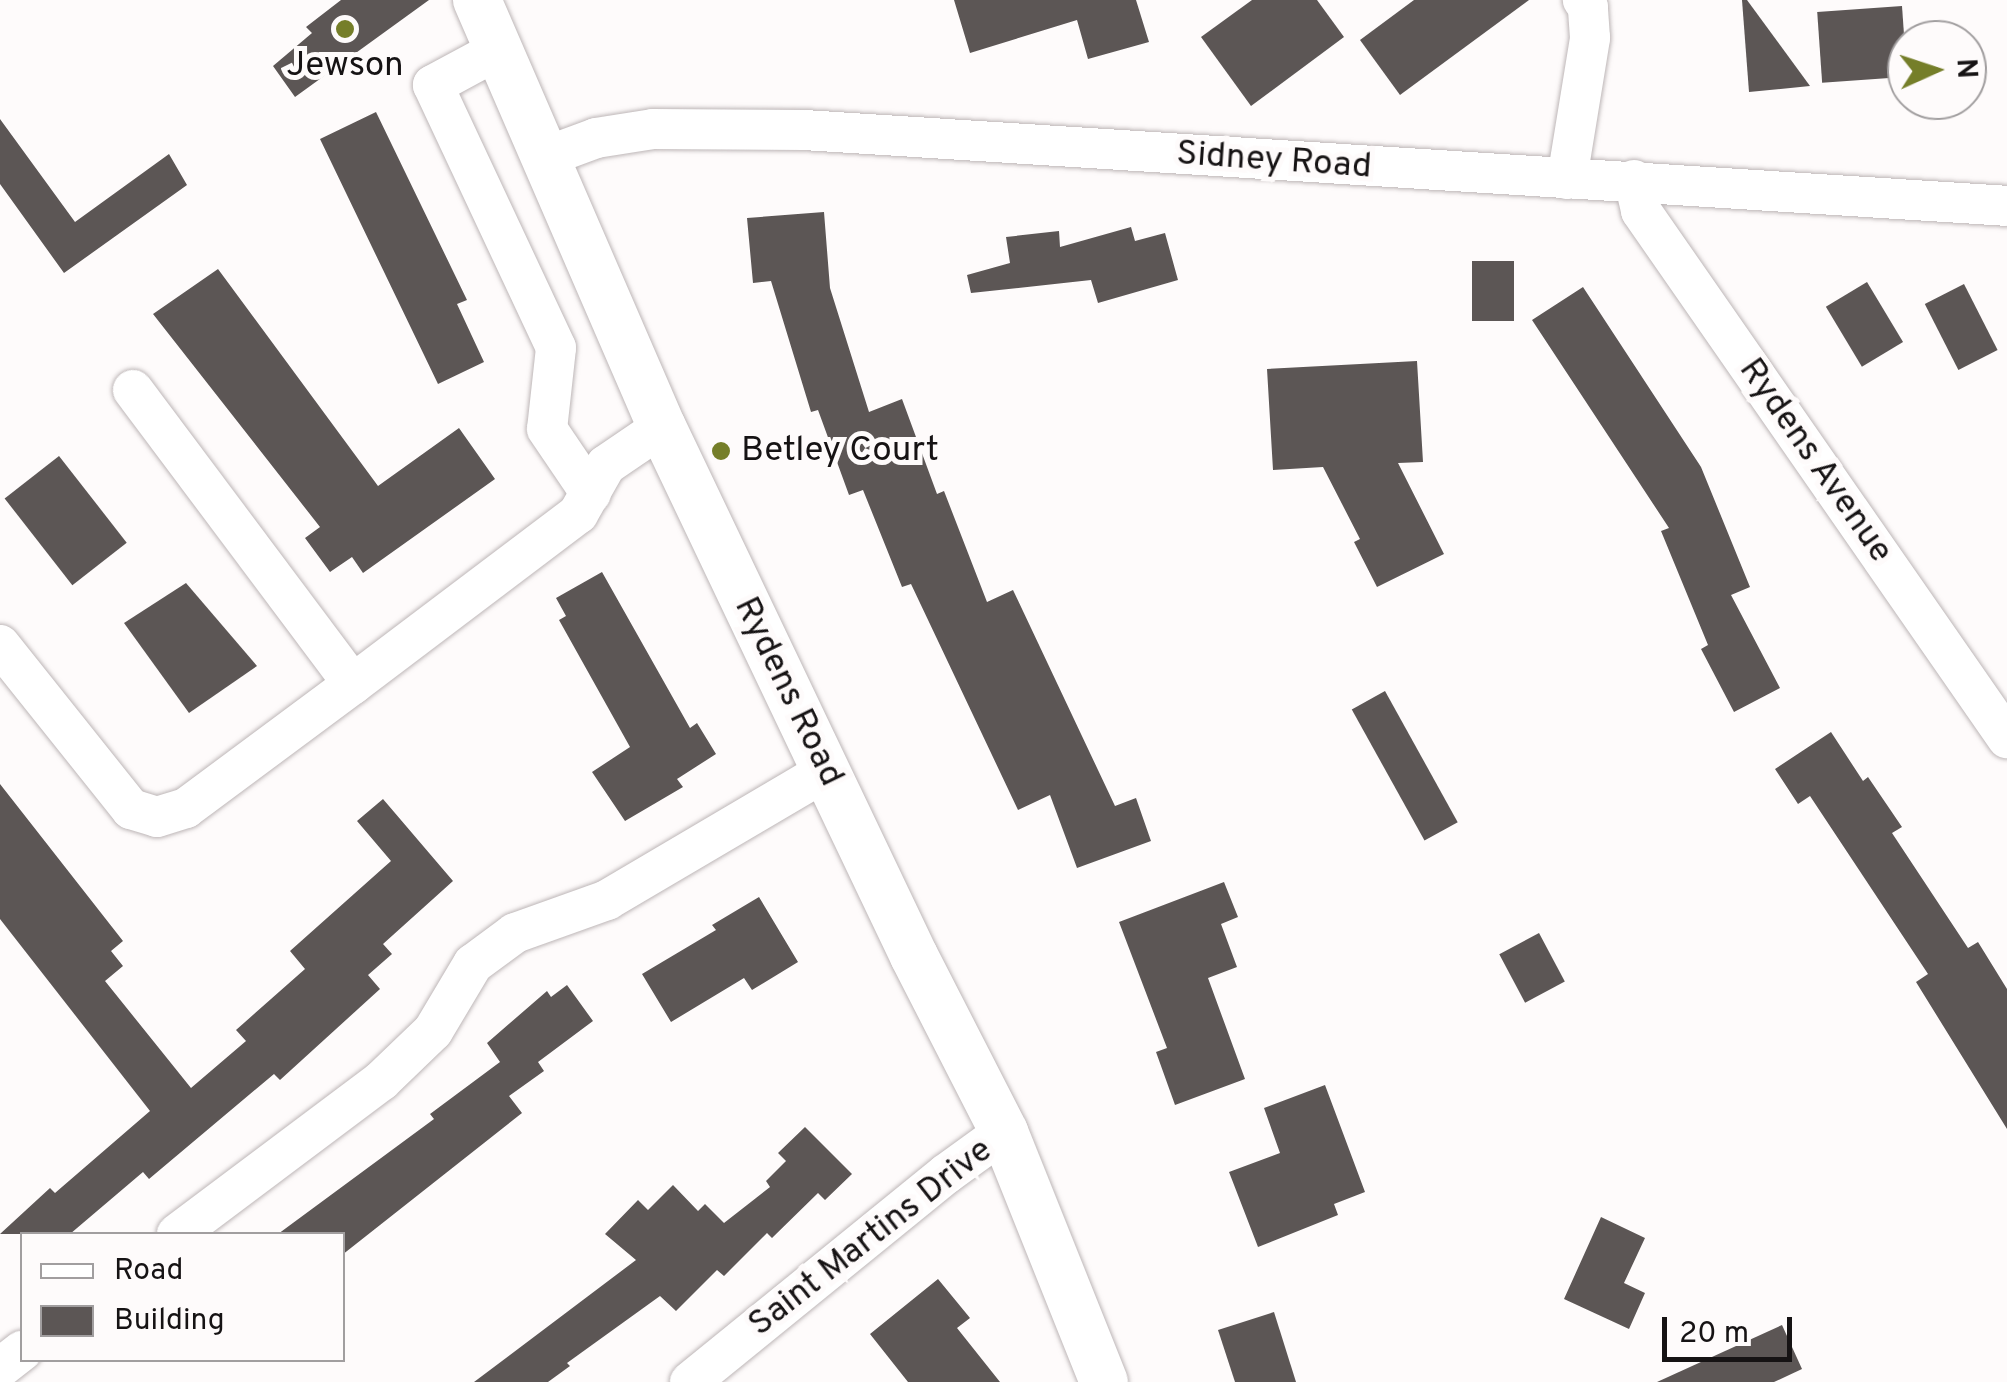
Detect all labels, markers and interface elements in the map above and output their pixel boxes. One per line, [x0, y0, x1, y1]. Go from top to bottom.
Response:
marker: Jewson [334, 18, 356, 40]
north arrow [1887, 20, 1987, 120]
place label: Jewson [286, 45, 404, 87]
text: N [1946, 58, 1983, 80]
street label: Sidney Road [1175, 133, 1373, 189]
street label: Rydens Avenue [1729, 350, 1901, 572]
place label: Betley Court [741, 430, 939, 472]
marker: Betley Court [710, 440, 732, 462]
street label: Rydens Road [724, 591, 852, 793]
street label: Saint Martins Drive [741, 1130, 1001, 1346]
legend [20, 1232, 345, 1362]
text: Road [114, 1253, 183, 1290]
scale bar [1667, 1297, 1797, 1359]
text: Building [114, 1303, 225, 1340]
text: 20 m [1679, 1316, 1749, 1353]

